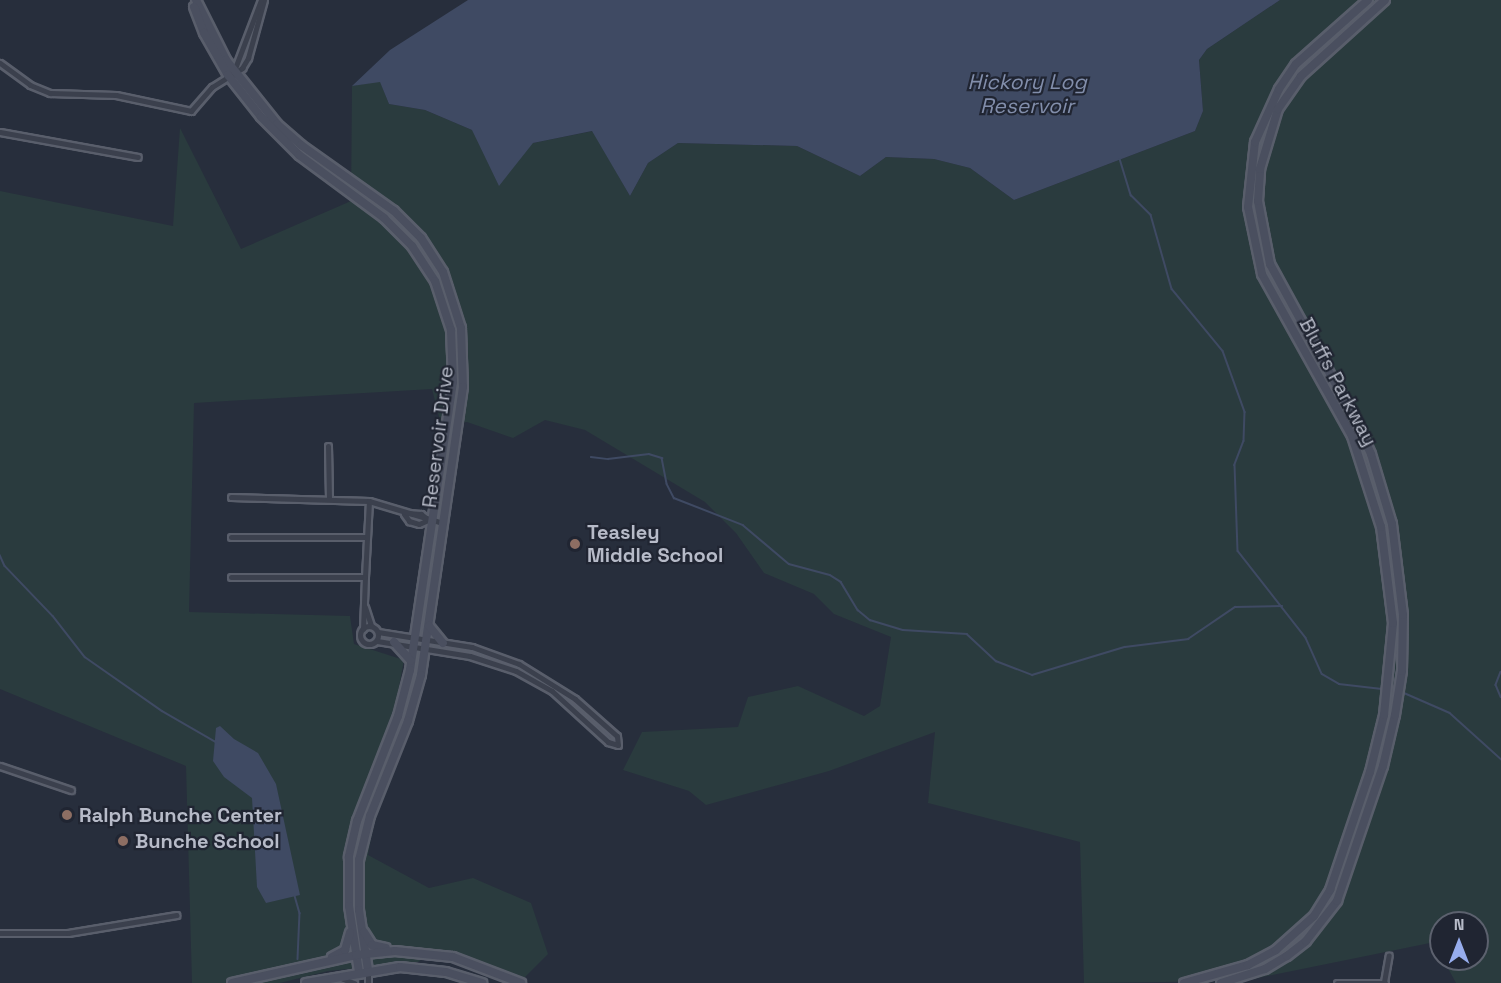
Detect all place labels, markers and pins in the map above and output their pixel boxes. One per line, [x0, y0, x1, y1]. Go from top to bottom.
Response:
place label: Teasley Middle School [587, 520, 723, 567]
marker: Teasley Middle School [568, 537, 582, 551]
place label: Ralph Bunche Center [79, 803, 282, 827]
marker: Ralph Bunche Center [60, 808, 74, 822]
place label: Bunche School [135, 829, 280, 853]
marker: Bunche School [116, 834, 130, 848]

